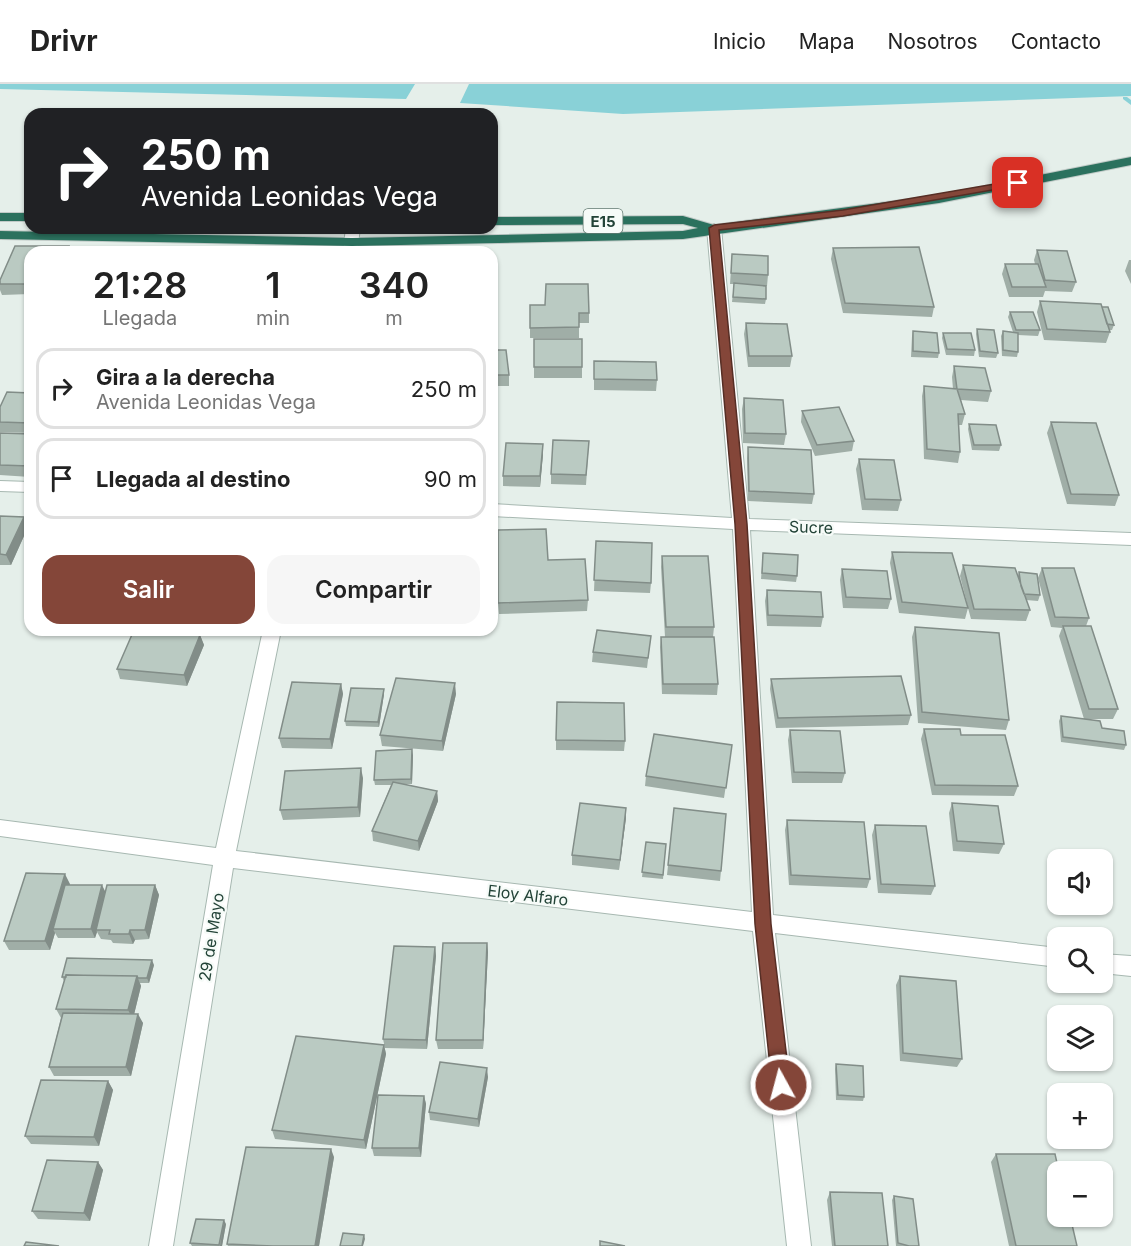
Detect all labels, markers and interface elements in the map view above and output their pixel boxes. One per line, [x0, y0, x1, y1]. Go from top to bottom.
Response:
text: Drivr [30, 24, 98, 58]
text: Inicio [713, 29, 766, 54]
text: Mapa [799, 29, 854, 54]
text: Nosotros [887, 29, 978, 54]
text: Contacto [1011, 29, 1101, 54]
text: 250 m [141, 129, 271, 180]
icon: right [42, 132, 120, 210]
pin [992, 157, 1043, 208]
icon: arrive [1001, 166, 1034, 199]
text: Avenida Leonidas Vega [141, 180, 438, 213]
road number: E15 [584, 209, 622, 233]
text: 21:28 [93, 263, 187, 307]
text: 1 [265, 263, 281, 307]
text: 340 [359, 263, 429, 307]
text: Llegada [103, 306, 177, 330]
text: min [256, 306, 290, 330]
text: m [385, 306, 403, 330]
text: Gira a la derecha [96, 364, 275, 390]
icon: right [45, 372, 78, 405]
text: 250 m [411, 376, 477, 402]
text: Avenida Leonidas Vega [96, 390, 316, 414]
icon: arrive [45, 462, 78, 495]
text: Llegada al destino [96, 466, 290, 492]
text: 90 m [424, 466, 477, 492]
street label: Sucre [789, 516, 833, 538]
button: Salir [42, 555, 255, 624]
button: Compartir [267, 555, 480, 624]
map controls [1047, 849, 1113, 1227]
button: sound [1047, 849, 1113, 915]
street label: Eloy Alfaro [486, 880, 570, 910]
street label: 29 de Mayo [194, 891, 228, 983]
button: search [1047, 927, 1113, 993]
button: layers [1047, 1005, 1113, 1071]
position arrow [749, 1053, 813, 1117]
button: + [1047, 1083, 1113, 1149]
button: − [1047, 1161, 1113, 1227]

